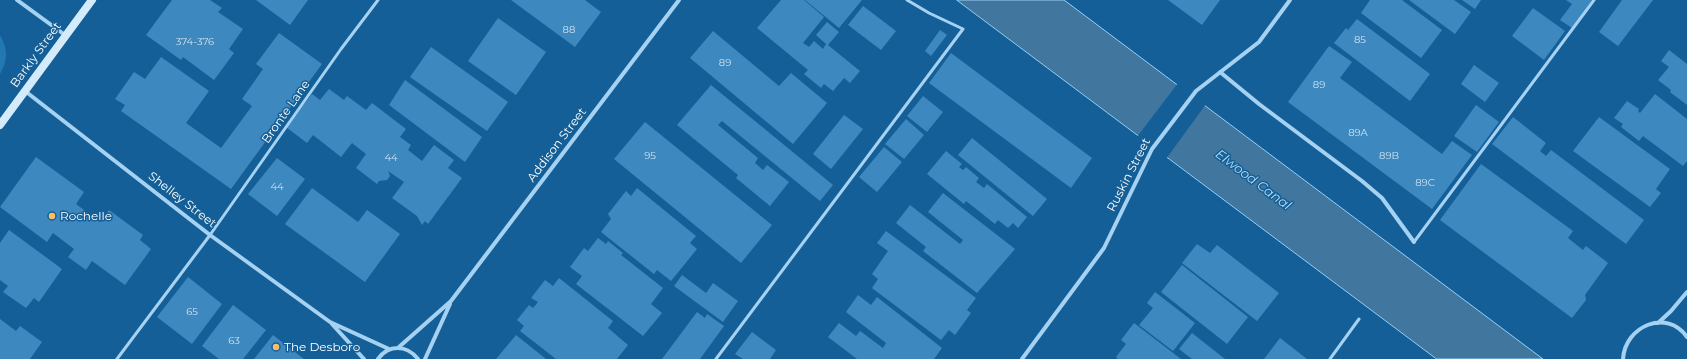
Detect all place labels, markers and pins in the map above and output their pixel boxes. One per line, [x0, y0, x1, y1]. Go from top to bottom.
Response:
place label: Rochelle [60, 209, 112, 223]
marker: Rochelle [47, 211, 57, 221]
place label: The Desboro [284, 340, 360, 354]
marker: The Desboro [271, 342, 281, 352]

